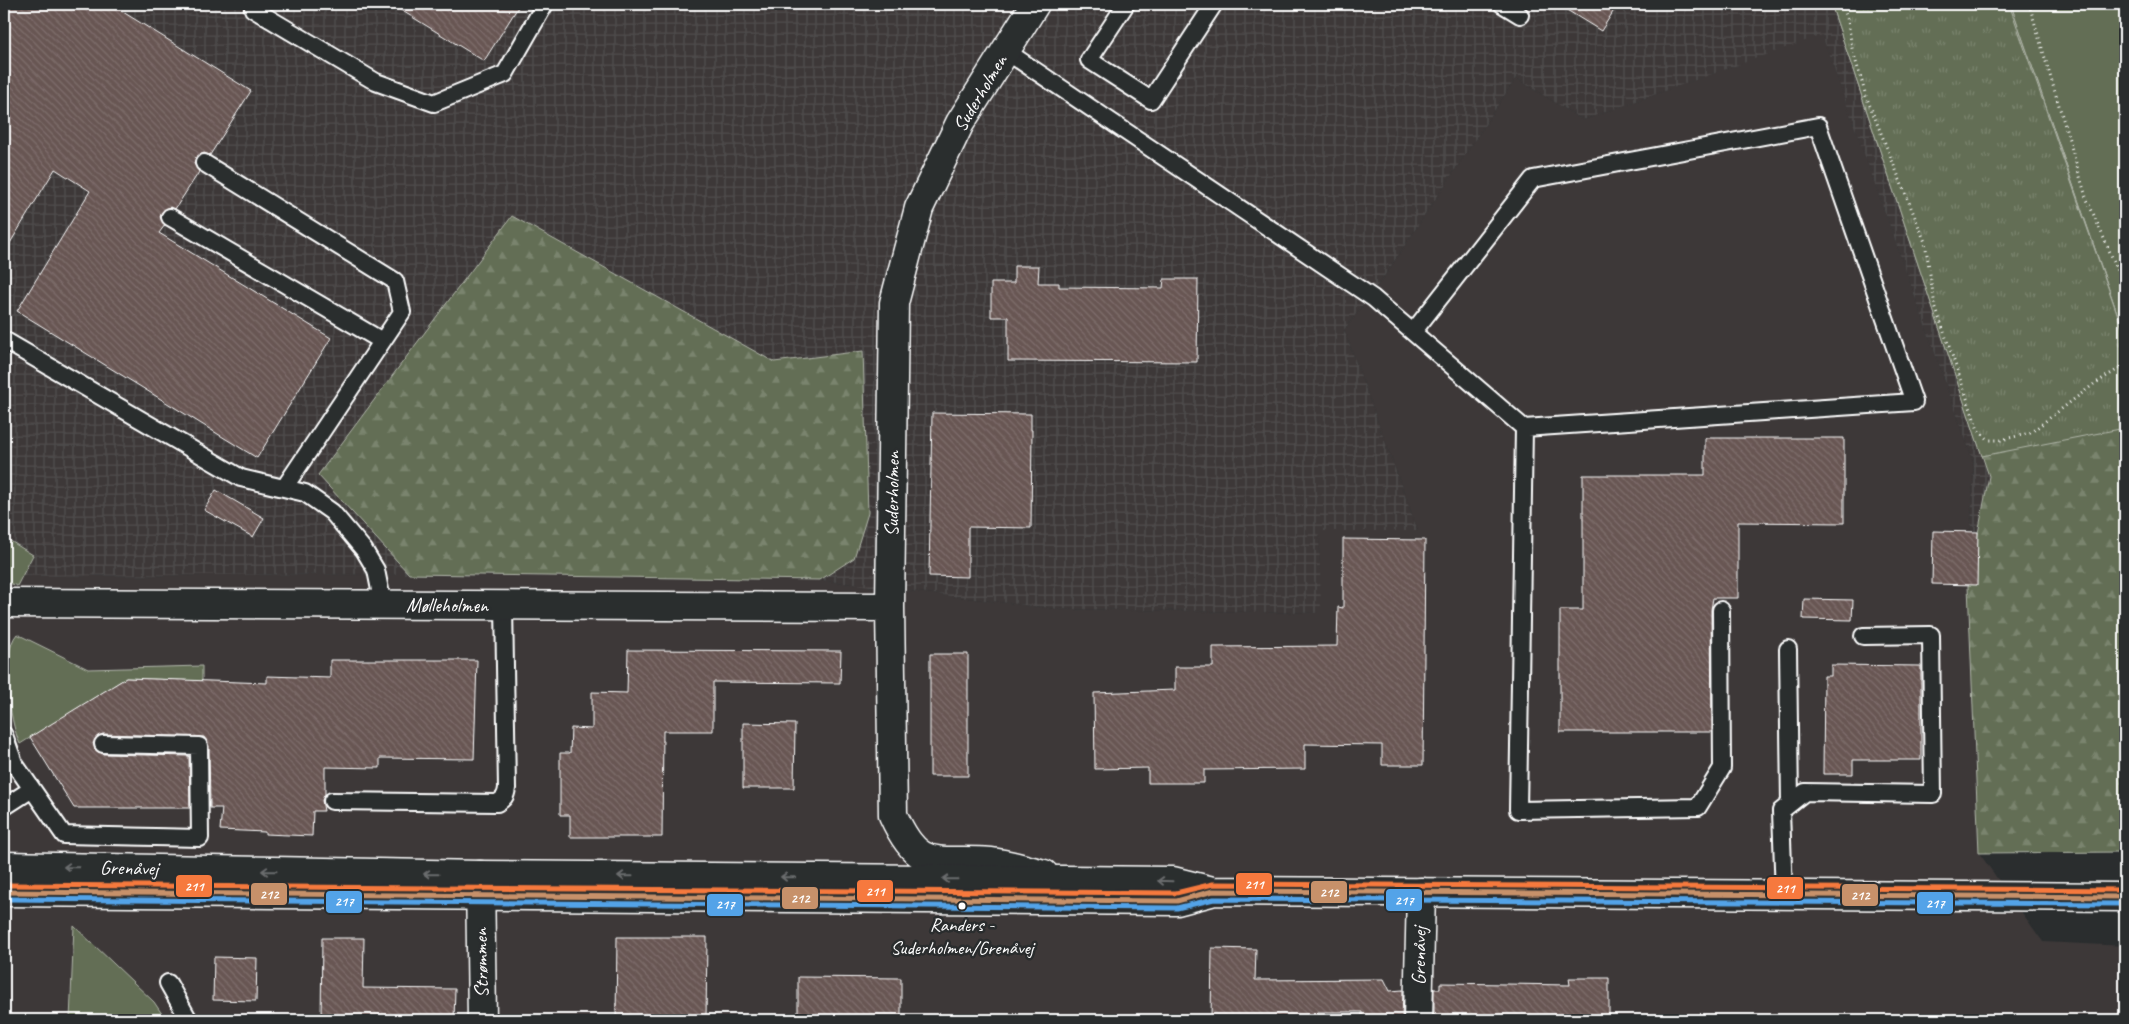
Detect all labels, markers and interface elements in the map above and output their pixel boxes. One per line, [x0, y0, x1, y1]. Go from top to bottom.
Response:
street label: Suderholmen [947, 49, 1013, 136]
street label: Suderholmen [879, 450, 905, 537]
street label: Mølleholmen [406, 593, 489, 618]
street label: Grenåvej [100, 855, 161, 881]
one-way arrow [64, 862, 80, 872]
one-way arrow [261, 866, 278, 876]
one-way arrow [424, 869, 440, 879]
one-way arrow [618, 871, 634, 881]
line badge: 211 [1235, 872, 1273, 896]
one-way arrow [780, 873, 796, 882]
line badge: 211 [175, 874, 213, 898]
one-way arrow [943, 874, 959, 884]
one-way arrow [1158, 876, 1174, 886]
text: 211 [1245, 876, 1265, 893]
line badge: 211 [1766, 876, 1804, 900]
text: 211 [185, 878, 205, 895]
line badge: 211 [856, 879, 894, 903]
line badge: 212 [1310, 880, 1348, 904]
text: 211 [1776, 880, 1796, 897]
line badge: 212 [250, 882, 288, 906]
text: 211 [866, 883, 886, 900]
line badge: 212 [1841, 883, 1879, 907]
text: 212 [1320, 884, 1340, 901]
text: 212 [260, 886, 280, 903]
line badge: 212 [781, 886, 819, 910]
text: 212 [1851, 887, 1871, 904]
line badge: 217 [1385, 888, 1423, 912]
line badge: 217 [325, 890, 363, 914]
text: 212 [791, 890, 811, 907]
line badge: 217 [1916, 891, 1954, 915]
text: 217 [1395, 892, 1415, 909]
text: 217 [335, 893, 355, 910]
line badge: 217 [706, 893, 744, 917]
text: 217 [1926, 895, 1946, 912]
text: 217 [716, 896, 736, 913]
marker: Randers - Suderholmen/Grenåvej [957, 901, 967, 911]
place label: Randers - Suderholmen/Grenåvej [891, 913, 1037, 960]
street label: Grenåvej [1406, 924, 1432, 985]
street label: Strømmen [468, 927, 494, 998]

